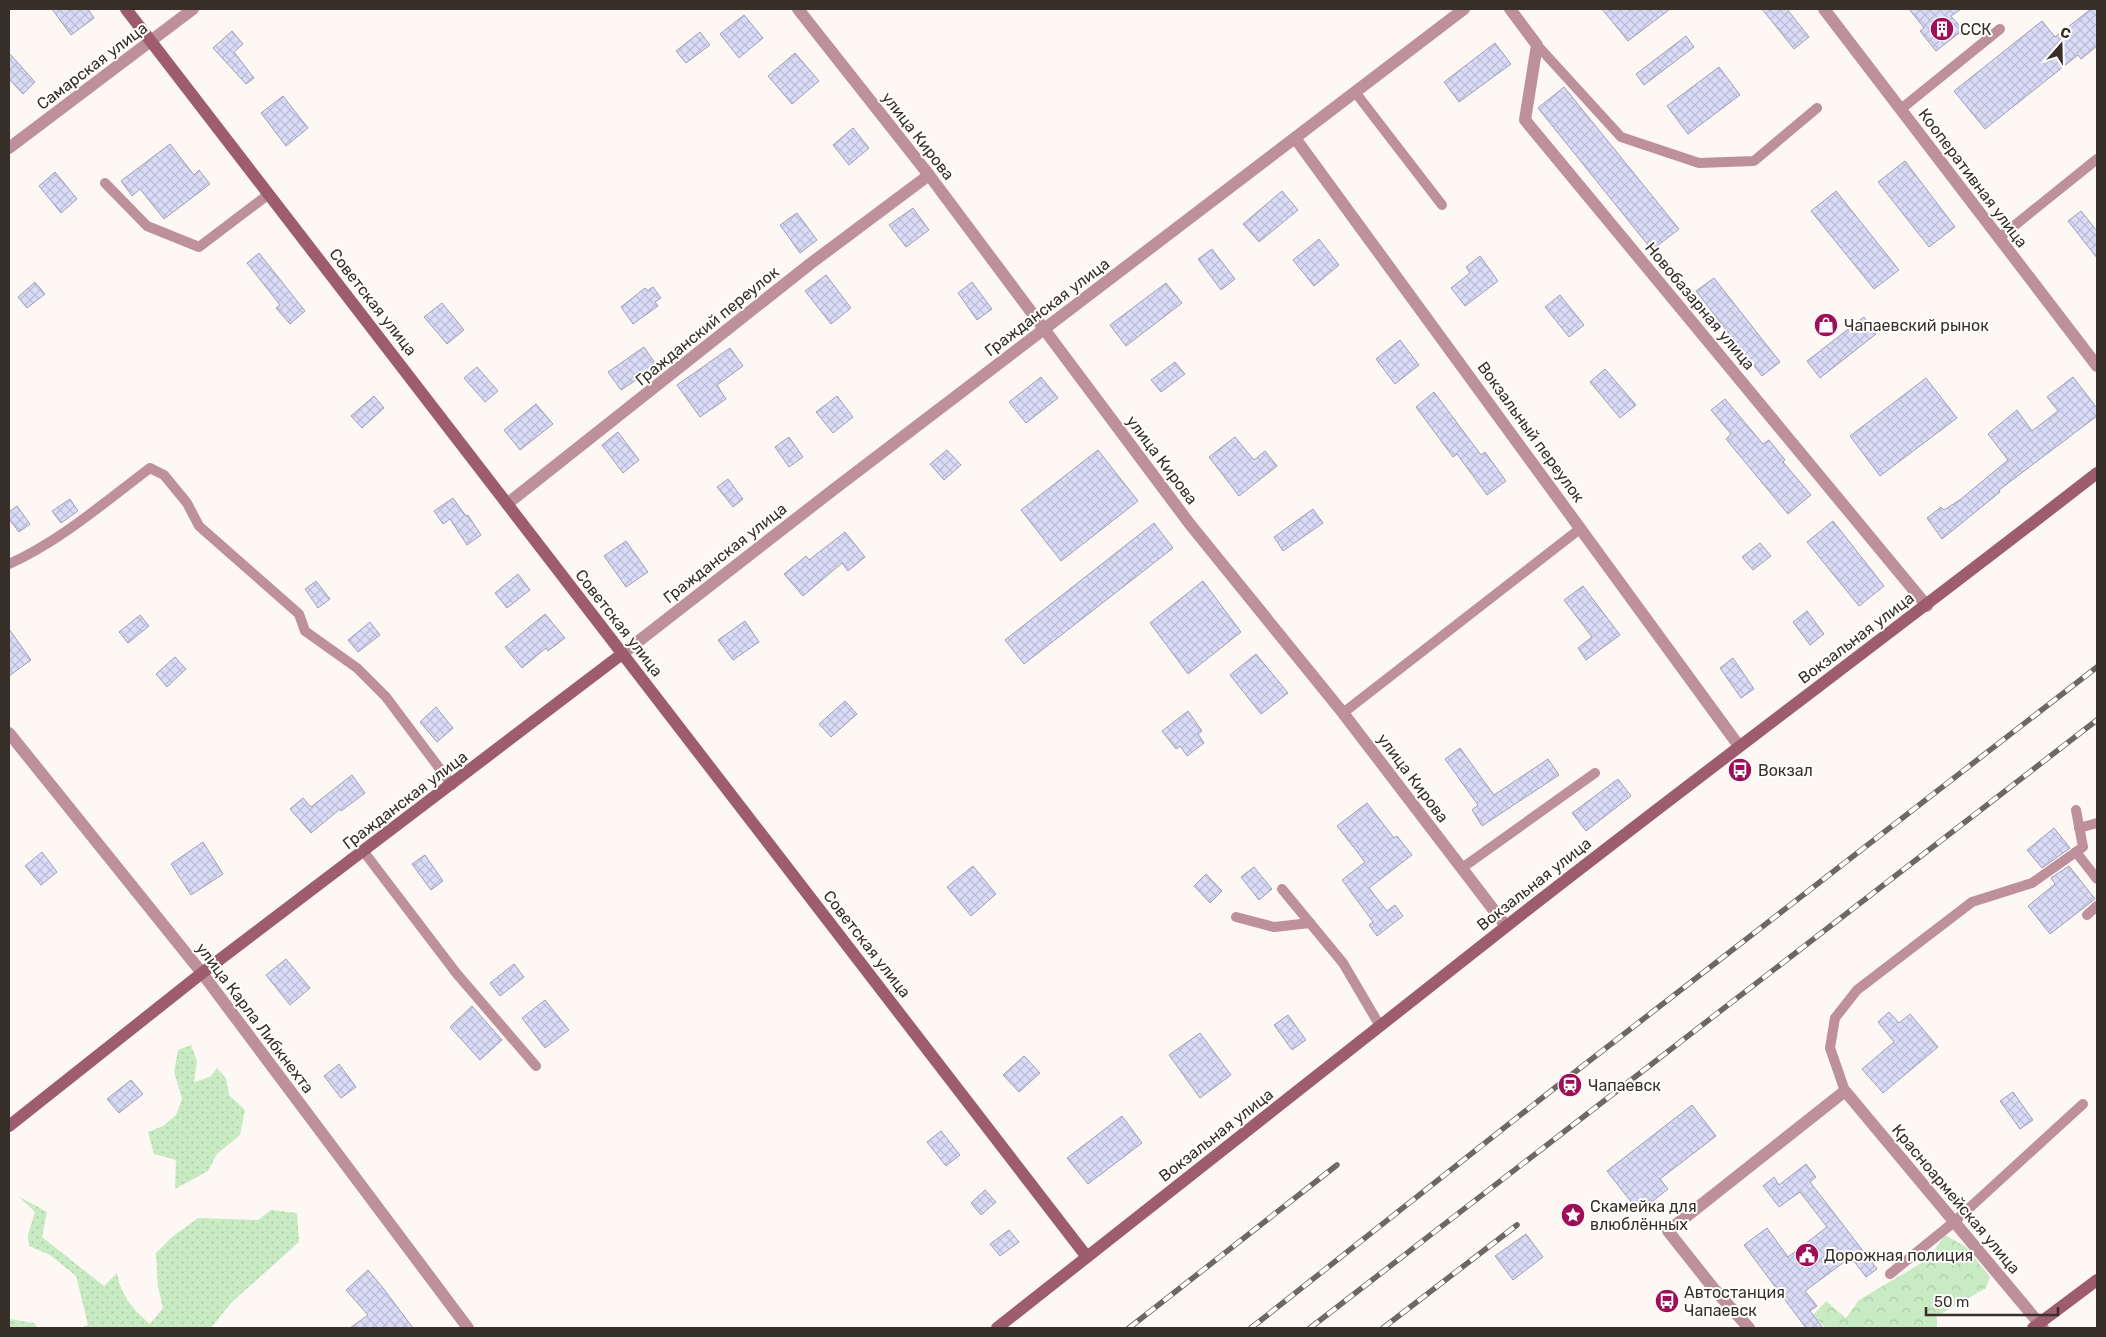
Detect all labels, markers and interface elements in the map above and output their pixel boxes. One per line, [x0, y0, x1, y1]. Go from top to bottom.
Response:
building icon: ССК [1929, 16, 1955, 42]
street label: Самарская улица [33, 18, 151, 114]
place label: ССК [1960, 20, 1992, 39]
north arrow [2036, 20, 2086, 70]
text: С [2058, 24, 2073, 43]
street label: улица Кирова [878, 88, 958, 184]
street label: Кооперативная улица [1915, 105, 2031, 251]
street label: Новобазарная улица [1641, 238, 1759, 374]
street label: Советская улица [325, 245, 421, 359]
street label: Гражданская улица [981, 254, 1113, 360]
street label: Гражданский переулок [631, 262, 783, 390]
shop icon: Чапаевский рынок [1813, 312, 1839, 338]
place label: Чапаевский рынок [1844, 316, 1989, 335]
street label: Вокзальный переулок [1474, 358, 1589, 506]
street label: улица Кирова [1122, 412, 1202, 508]
street label: Гражданская улица [660, 499, 790, 607]
street label: Советская улица [571, 566, 667, 680]
street label: Вокзальная улица [1794, 588, 1918, 688]
street label: улица Кирова [1373, 730, 1453, 826]
street label: Гражданская улица [339, 747, 471, 853]
bus stop icon: Вокзал [1727, 757, 1753, 783]
place label: Вокзал [1758, 761, 1813, 780]
street label: Вокзальная улица [1473, 833, 1595, 935]
street label: Советская улица [819, 887, 915, 1001]
street label: улица Карла Либкнехта [192, 939, 318, 1097]
station icon: Чапаевск [1557, 1072, 1583, 1098]
place label: Чапаевск [1588, 1076, 1661, 1095]
street label: Вокзальная улица [1155, 1084, 1277, 1186]
street label: Красноармейская улица [1888, 1120, 2024, 1278]
place label: Скамейка для влюблённых [1590, 1197, 1697, 1234]
place icon: Скамейка для влюблённых [1560, 1202, 1586, 1228]
public building icon: Дорожная полиция [1794, 1242, 1820, 1268]
place label: Дорожная полиция [1824, 1246, 1973, 1265]
place label: Автостанция Чапаевск [1684, 1283, 1785, 1320]
scale bar [1926, 1284, 2058, 1316]
bus stop icon: Автостанция Чапаевск [1654, 1288, 1680, 1314]
text: 50 m [1934, 1293, 1969, 1311]

